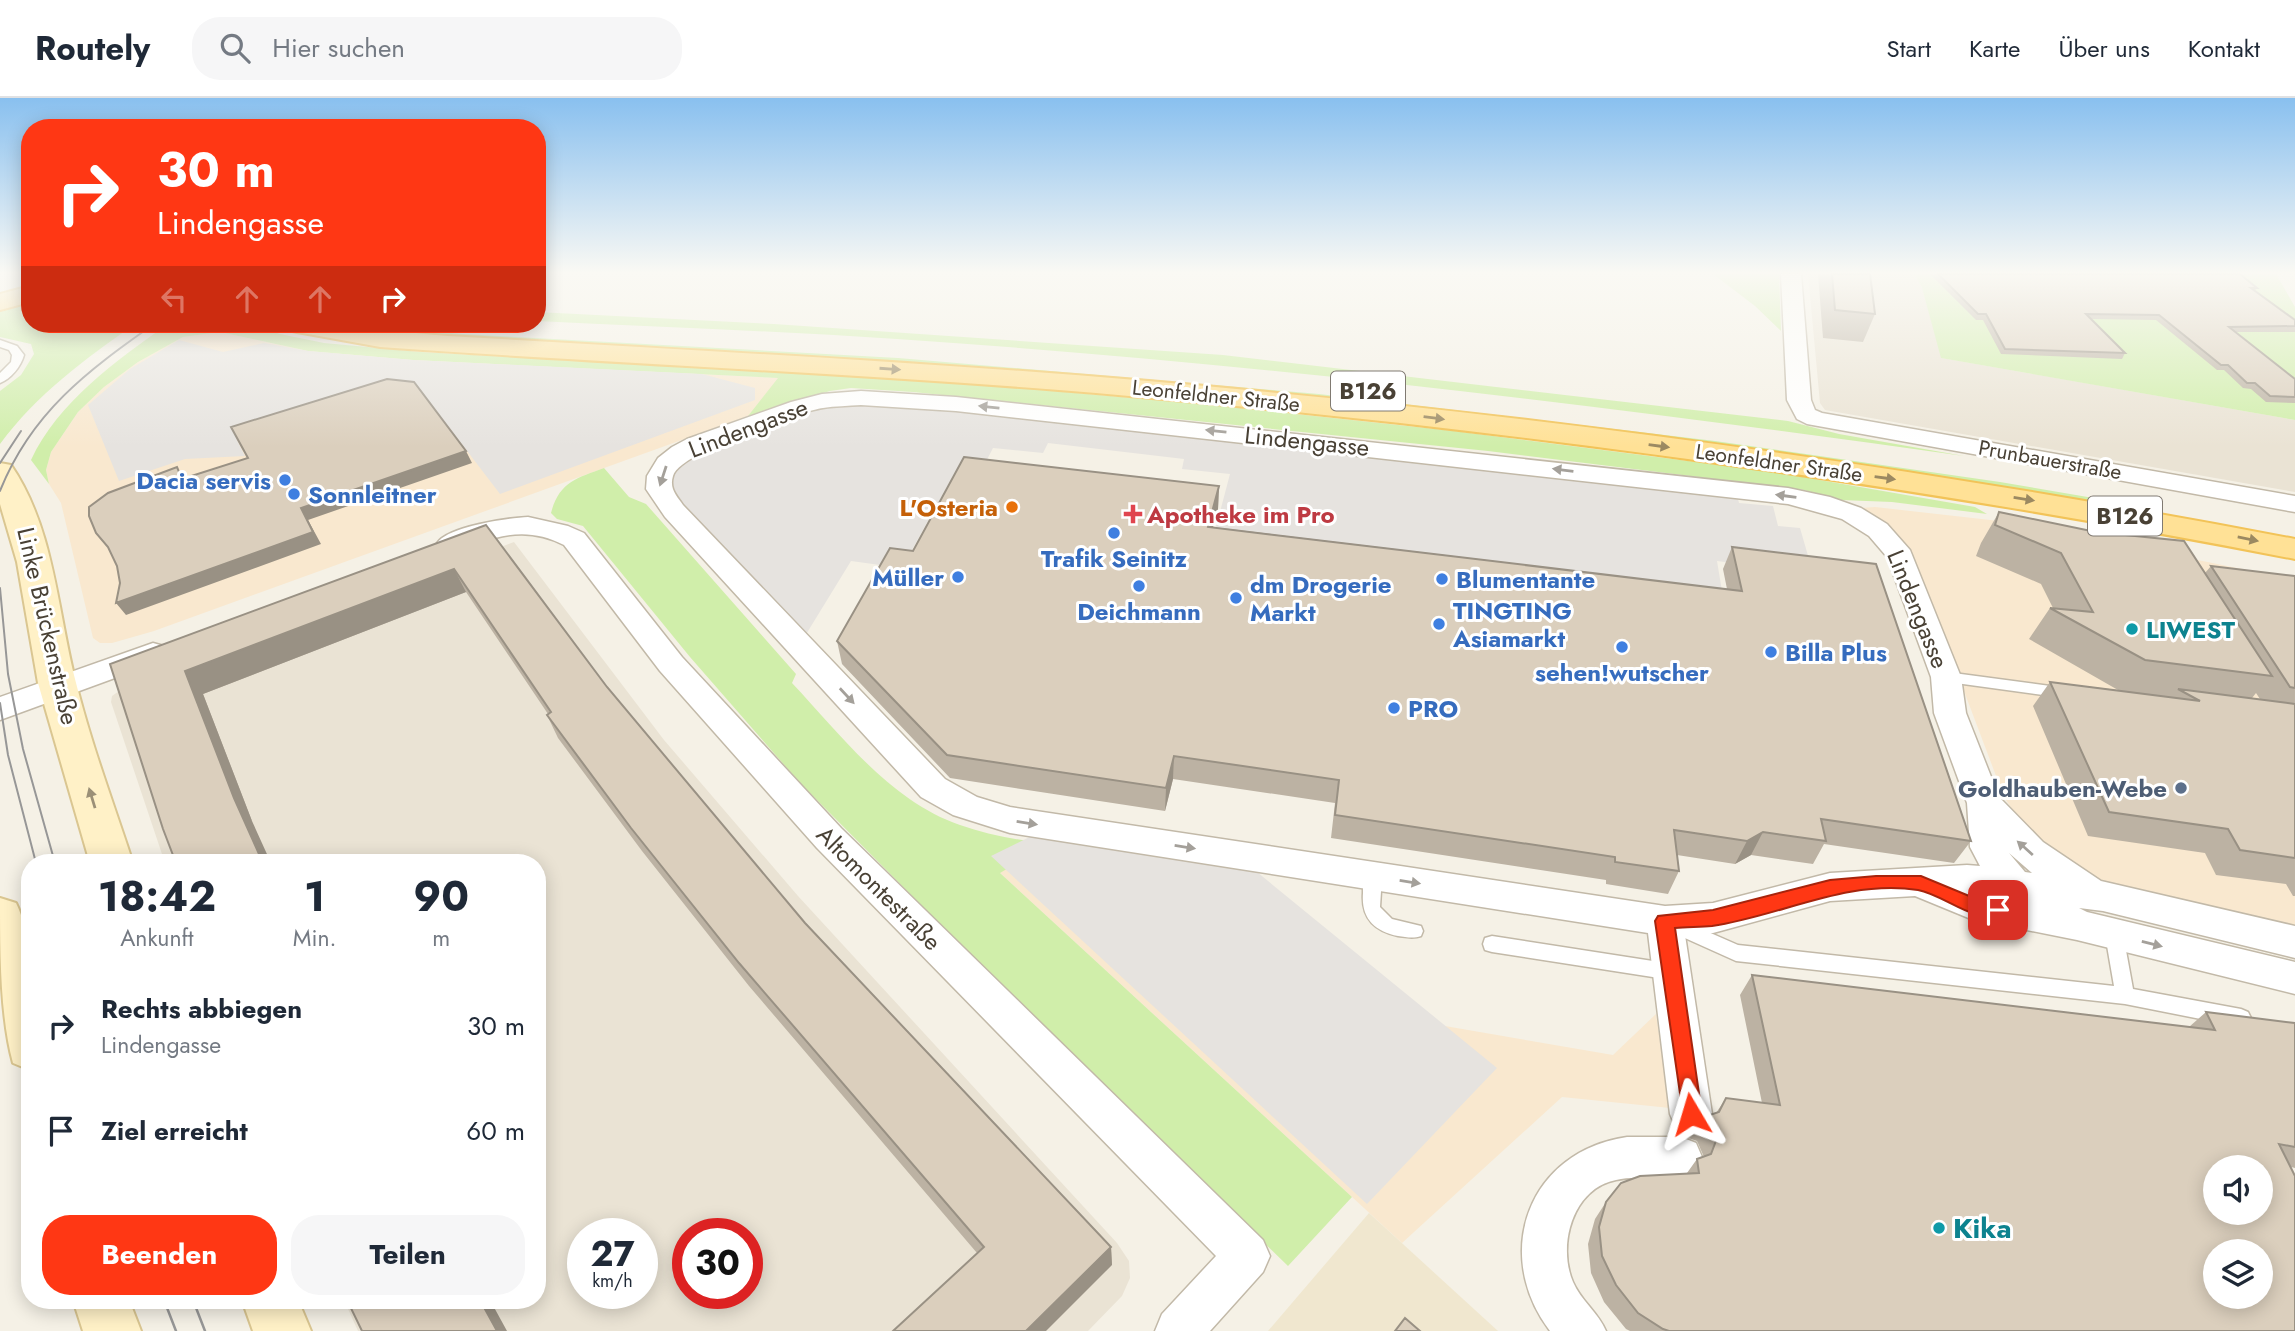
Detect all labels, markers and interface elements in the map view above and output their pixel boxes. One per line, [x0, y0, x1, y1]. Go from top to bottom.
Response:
search box [192, 17, 682, 80]
text: Routely [35, 25, 150, 72]
icon: search [216, 29, 254, 67]
text: Hier suchen [272, 29, 405, 67]
text: Start [1887, 31, 1931, 66]
text: Karte [1969, 31, 2020, 66]
text: Über uns [2058, 31, 2150, 66]
text: Kontakt [2188, 31, 2260, 66]
text: 30 m [157, 135, 275, 205]
icon: right [42, 147, 133, 238]
text: Lindengasse [157, 200, 324, 246]
icon: left [155, 280, 193, 318]
icon: ahead [228, 280, 266, 318]
icon: ahead [301, 280, 339, 318]
icon: right [374, 280, 412, 318]
one-way arrow [879, 363, 901, 374]
street label: Leonfeldner Straße [1131, 372, 1301, 420]
road number: B126 [1331, 372, 1405, 410]
street label: Lindengasse [683, 389, 813, 467]
one-way arrow [978, 402, 1000, 413]
one-way arrow [1423, 413, 1445, 424]
street label: Lindengasse [1243, 417, 1371, 465]
one-way arrow [1204, 425, 1226, 436]
street label: Prunbauerstraße [1976, 433, 2124, 487]
street label: Leonfeldner Straße [1694, 436, 1865, 490]
one-way arrow [1649, 441, 1671, 452]
place label: Dacia servis [136, 463, 271, 498]
one-way arrow [1552, 465, 1574, 476]
one-way arrow [657, 466, 667, 487]
marker: Dacia servis [277, 472, 293, 488]
one-way arrow [1874, 472, 1896, 483]
place label: Sonnleitner [308, 477, 437, 512]
marker: Sonnleitner [286, 486, 302, 502]
place label: L'Osteria [899, 490, 998, 525]
one-way arrow [1775, 491, 1797, 502]
one-way arrow [2013, 494, 2035, 505]
road number: B126 [2088, 496, 2162, 536]
place label: Apotheke im Pro [1146, 497, 1335, 532]
marker: L'Osteria [1004, 499, 1020, 515]
marker: Apotheke im Pro [1125, 506, 1141, 522]
street label: Linke Brückenstraße [8, 524, 88, 728]
marker: Trafik Seinitz [1106, 525, 1122, 541]
one-way arrow [2237, 534, 2259, 545]
place label: Trafik Seinitz [1041, 541, 1188, 576]
street label: Lindengasse [1878, 544, 1958, 674]
place label: Müller [872, 560, 944, 595]
place label: Blumentante [1456, 562, 1595, 597]
place label: dm Drogerie Markt [1250, 567, 1392, 630]
marker: Müller [950, 569, 966, 585]
marker: Blumentante [1434, 571, 1450, 587]
marker: Deichmann [1131, 578, 1147, 594]
marker: dm Drogerie Markt [1228, 590, 1244, 606]
place label: TINGTING Asiamarkt [1452, 593, 1572, 656]
place label: Deichmann [1077, 594, 1201, 629]
place label: LIWEST [2146, 612, 2235, 647]
marker: TINGTING Asiamarkt [1431, 616, 1447, 632]
marker: LIWEST [2124, 621, 2140, 637]
place label: Billa Plus [1785, 635, 1887, 670]
marker: sehen!wutscher [1614, 639, 1630, 655]
marker: Billa Plus [1763, 644, 1779, 660]
place label: sehen!wutscher [1535, 655, 1709, 690]
one-way arrow [839, 687, 855, 705]
place label: PRO [1408, 691, 1458, 726]
marker: PRO [1386, 700, 1402, 716]
place label: Goldhauben-Webe [1958, 771, 2167, 806]
marker: Goldhauben-Webe [2173, 780, 2189, 796]
one-way arrow [86, 787, 97, 808]
street label: Altomontestraße [809, 818, 949, 958]
one-way arrow [1017, 818, 1039, 829]
one-way arrow [2016, 840, 2034, 856]
one-way arrow [1174, 842, 1196, 853]
text: 18:42 [98, 866, 216, 927]
text: 1 [304, 866, 325, 927]
text: 90 [413, 866, 469, 927]
one-way arrow [1399, 877, 1421, 888]
pin [1968, 880, 2028, 940]
icon: arrive [1979, 891, 2017, 929]
text: Ankunft [120, 921, 194, 955]
text: Min. [293, 921, 336, 955]
text: m [432, 921, 450, 955]
one-way arrow [2141, 938, 2163, 949]
text: Rechts abbiegen [101, 990, 302, 1028]
icon: right [42, 1007, 80, 1045]
text: 30 m [467, 1007, 525, 1045]
text: Lindengasse [101, 1028, 221, 1062]
position arrow [1654, 1077, 1728, 1151]
icon: arrive [42, 1112, 80, 1150]
text: Ziel erreicht [101, 1112, 248, 1150]
text: 60 m [466, 1112, 525, 1150]
map controls [2203, 1155, 2273, 1309]
button: sound [2203, 1155, 2273, 1225]
place label: Kika [1953, 1208, 2012, 1249]
button: Beenden [42, 1215, 277, 1295]
button: Teilen [291, 1215, 525, 1295]
speed limit sign: 30 [672, 1218, 763, 1309]
marker: Kika [1931, 1220, 1947, 1236]
text: 27 [590, 1229, 635, 1279]
button: layers [2203, 1239, 2273, 1309]
text: km/h [592, 1268, 633, 1294]

